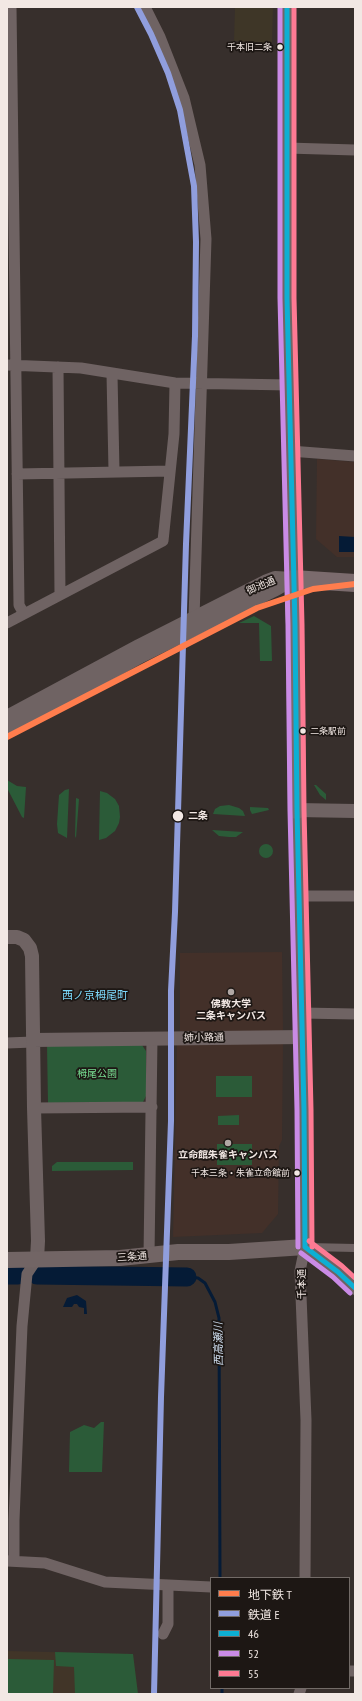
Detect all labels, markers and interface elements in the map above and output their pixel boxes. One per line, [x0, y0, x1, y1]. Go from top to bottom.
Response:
place label: 千本旧二条 [227, 42, 272, 52]
marker: 千本旧二条 [275, 42, 285, 52]
street label: 御池通 [245, 575, 277, 597]
marker: 二条駅前 [298, 726, 308, 736]
place label: 二条駅前 [310, 726, 346, 736]
marker: 二条 [171, 809, 185, 823]
place label: 二条 [188, 810, 208, 822]
marker: 佛教大学 二条キャンパス [226, 987, 236, 997]
district label: 西ノ京栂尾町 [62, 989, 128, 1003]
place label: 佛教大学 二条キャンパス [196, 998, 266, 1022]
street label: 姉小路通 [184, 1032, 224, 1044]
park label: 栂尾公園 [77, 1068, 117, 1080]
marker: 立命館朱雀キャンパス [223, 1138, 233, 1148]
place label: 立命館朱雀キャンパス [178, 1149, 278, 1161]
place label: 千本三条・朱雀立命館前 [191, 1168, 290, 1178]
marker: 千本三条・朱雀立命館前 [292, 1168, 302, 1178]
street label: 三条通 [117, 1250, 147, 1264]
street label: 千本通 [296, 1269, 308, 1299]
water label: 西高瀬川 [212, 1322, 226, 1366]
legend [210, 1577, 350, 1689]
text: 地下鉄 T [248, 1587, 292, 1602]
text: 鉄道 E [248, 1607, 280, 1622]
text: 46 [248, 1626, 259, 1641]
text: 52 [248, 1646, 259, 1661]
text: 55 [248, 1666, 259, 1681]

